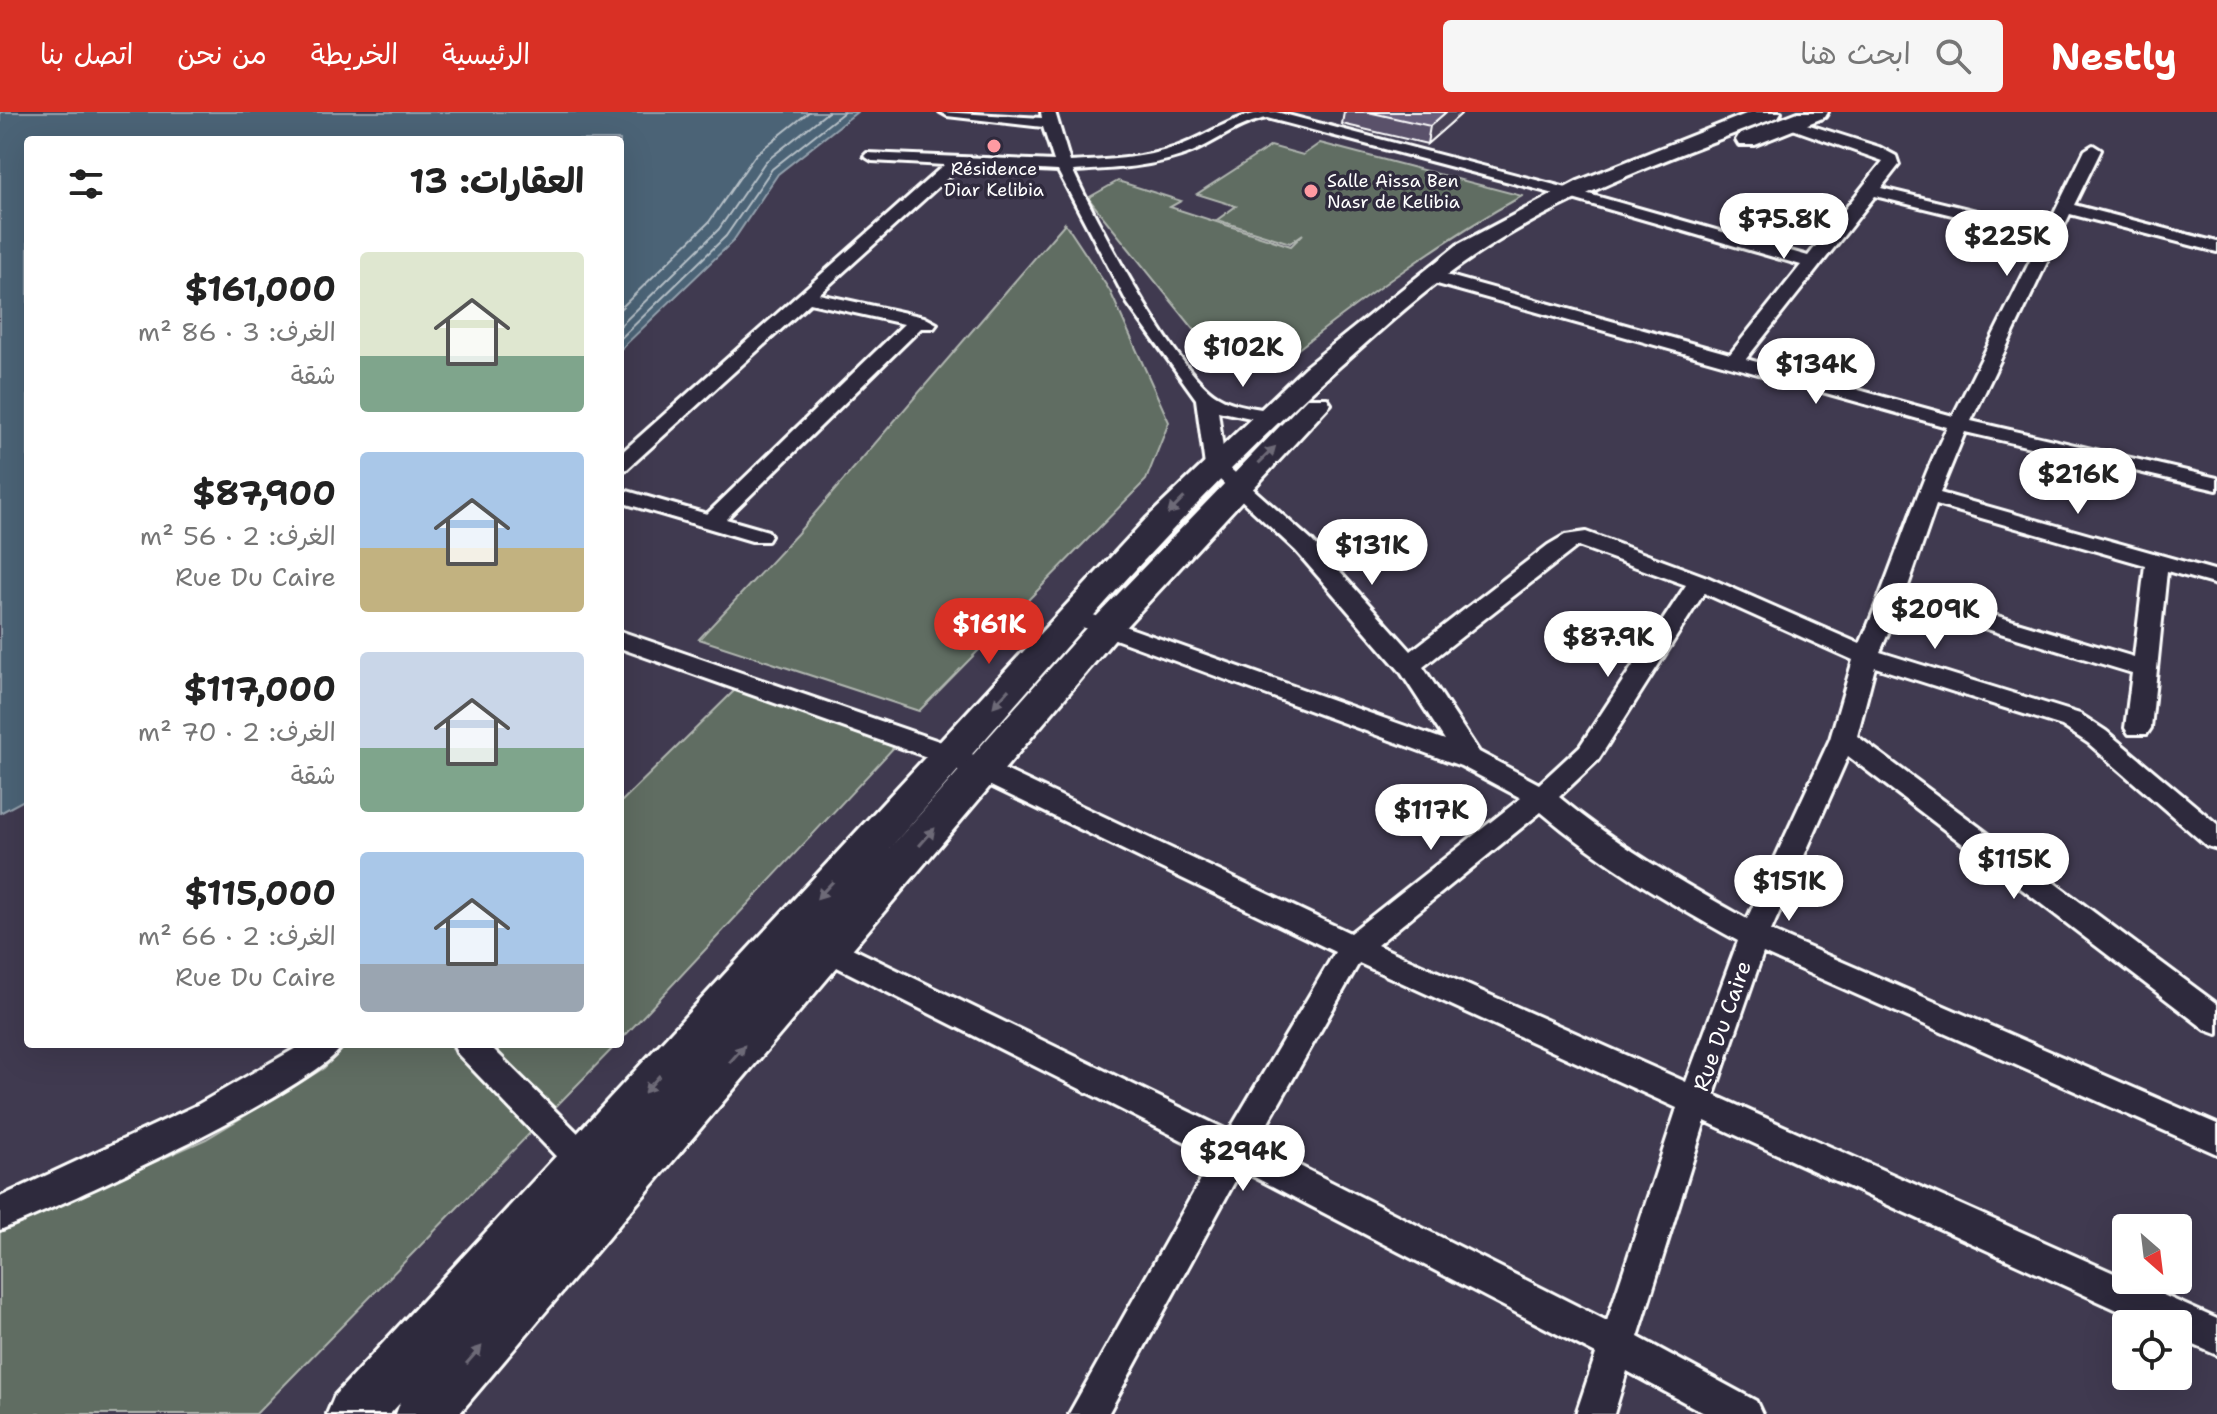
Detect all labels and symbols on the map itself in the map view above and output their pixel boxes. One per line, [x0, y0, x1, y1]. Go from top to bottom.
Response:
marker: Résidence Diar Kelibia [985, 137, 1003, 155]
place label: Résidence Diar Kelibia [944, 157, 1044, 202]
place label: Salle Aissa Ben Nasr de Kelibia [1327, 169, 1460, 214]
marker: Salle Aissa Ben Nasr de Kelibia [1302, 182, 1320, 200]
pin: $75.8K [1719, 193, 1849, 261]
pin: $225K [1951, 210, 2063, 278]
pin: $102K [1187, 321, 1299, 389]
pin: $134K [1760, 338, 1872, 406]
one-way arrow [1258, 446, 1276, 465]
pin: $216K [2022, 448, 2134, 516]
one-way arrow [1167, 496, 1186, 515]
pin: $131K [1316, 519, 1428, 587]
pin: $209K [1879, 583, 1991, 651]
pin: $161K [933, 598, 1045, 666]
pin: $87.9K [1543, 611, 1673, 679]
one-way arrow [992, 689, 1010, 708]
pin: $117K [1375, 784, 1487, 852]
one-way arrow [918, 828, 935, 848]
pin: $115K [1958, 833, 2070, 901]
pin: $151K [1733, 855, 1845, 923]
one-way arrow [817, 880, 835, 899]
street label: Rue Du Caire [1686, 957, 1758, 1095]
one-way arrow [728, 1045, 746, 1064]
one-way arrow [644, 1075, 662, 1094]
pin: $294K [1187, 1125, 1299, 1193]
north arrow [2112, 1214, 2192, 1294]
one-way arrow [465, 1346, 482, 1366]

